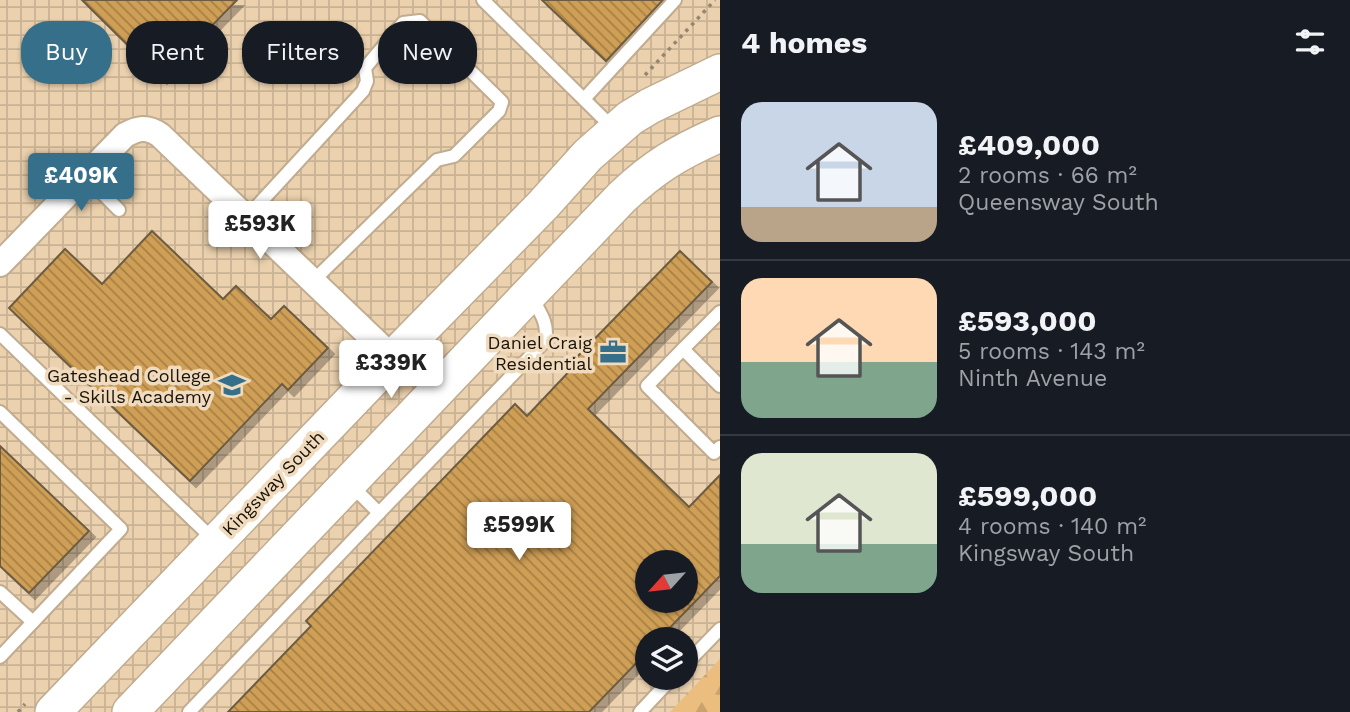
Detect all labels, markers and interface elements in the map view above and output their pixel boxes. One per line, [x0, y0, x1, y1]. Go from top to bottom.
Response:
chip: Buy [21, 21, 112, 84]
chip: Rent [126, 21, 228, 84]
chip: Filters [242, 21, 364, 84]
chip: New [378, 21, 477, 84]
icon: filters [1291, 23, 1329, 61]
text: 4 homes [741, 25, 867, 60]
text: £409,000 [958, 127, 1100, 162]
icon: home [797, 130, 881, 214]
pin: £409K [32, 154, 130, 213]
text: £409K [44, 162, 118, 189]
text: 2 rooms · 66 m² [958, 162, 1137, 189]
text: Queensway South [958, 189, 1159, 216]
pin: £593K [211, 202, 309, 261]
text: £593K [224, 210, 296, 237]
text: £593,000 [958, 303, 1097, 338]
icon: home [797, 306, 881, 390]
place label: Daniel Craig Residential [488, 332, 592, 374]
office icon: Daniel Craig Residential [598, 337, 628, 367]
text: 5 rooms · 143 m² [958, 338, 1145, 365]
pin: £339K [342, 340, 440, 400]
text: £339K [355, 349, 427, 376]
place label: Gateshead College - Skills Academy [47, 365, 212, 407]
text: Ninth Avenue [958, 365, 1107, 392]
school or university icon: Gateshead College - Skills Academy [217, 370, 247, 400]
street label: Kingsway South [218, 426, 328, 540]
text: £599,000 [958, 478, 1097, 513]
icon: home [797, 481, 881, 565]
pin: £599K [470, 503, 568, 562]
text: £599K [483, 511, 555, 538]
text: 4 rooms · 140 m² [958, 513, 1146, 540]
text: Kingsway South [958, 540, 1134, 567]
north arrow [635, 550, 698, 612]
map controls [635, 550, 698, 690]
button: layers [635, 627, 698, 690]

